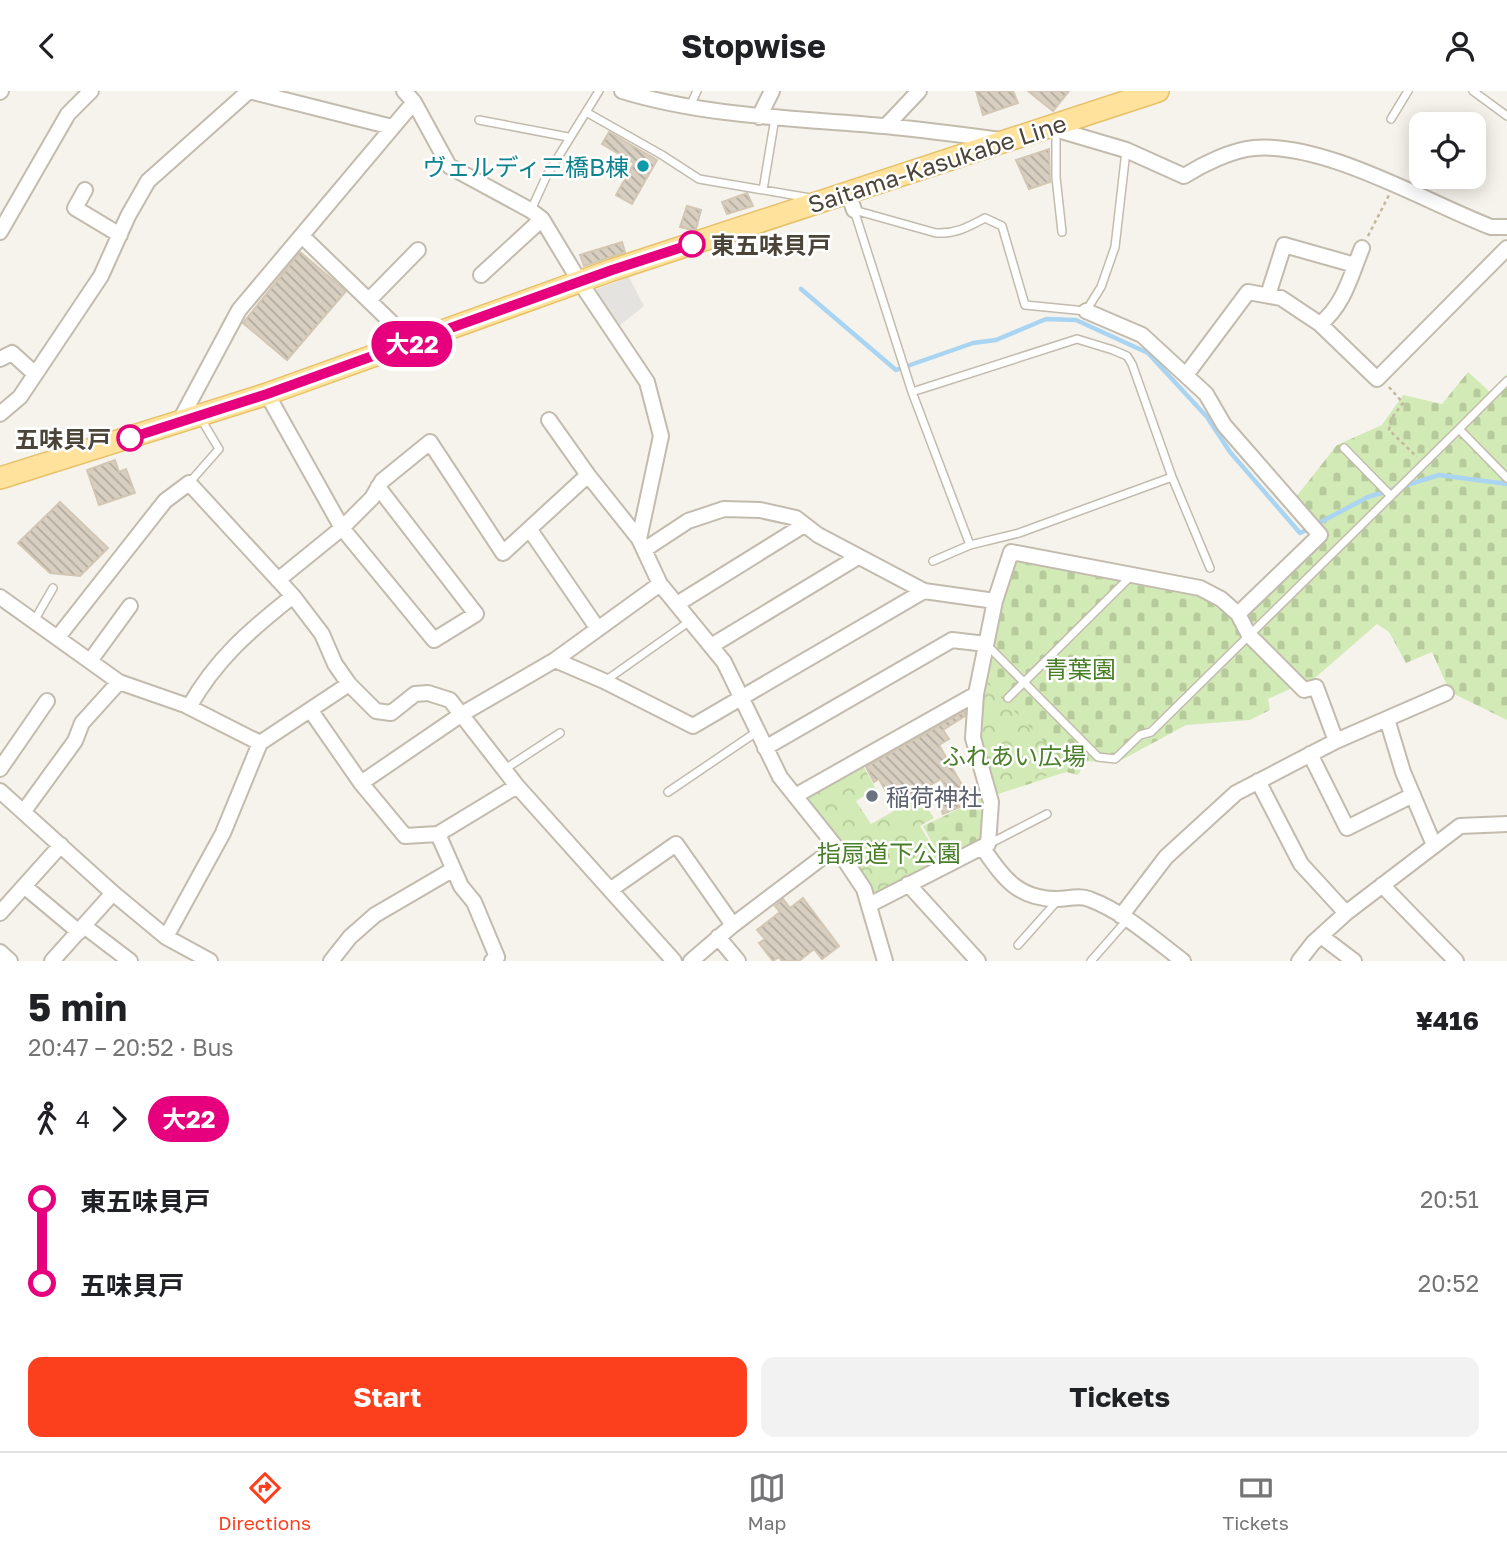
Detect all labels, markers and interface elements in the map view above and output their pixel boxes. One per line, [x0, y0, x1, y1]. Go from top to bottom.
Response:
icon: back [28, 27, 66, 65]
text: Stopwise [681, 27, 826, 65]
icon: person [1441, 27, 1479, 65]
street label: Saitama-Kasukabe Line [804, 108, 1070, 218]
map controls [1409, 112, 1486, 189]
button: locate [1409, 112, 1486, 189]
place label: ヴェルディ三橋B棟 [423, 152, 629, 181]
marker: ヴェルディ三橋B棟 [635, 158, 651, 174]
place label: 東五味貝戸 [711, 230, 831, 259]
marker: 東五味貝戸 [679, 231, 705, 257]
line badge: 大22 [372, 321, 452, 367]
text: 大22 [385, 329, 439, 358]
place label: 五味貝戸 [15, 424, 111, 453]
marker: 五味貝戸 [117, 425, 143, 451]
park label: 青葉園 [1044, 654, 1116, 683]
park label: ふれあい広場 [942, 741, 1086, 770]
place label: 稲荷神社 [886, 782, 982, 811]
marker: 稲荷神社 [864, 788, 880, 804]
park label: 指扇道下公園 [817, 838, 961, 867]
text: 5 min [28, 984, 127, 1029]
text: ¥416 [1416, 1005, 1479, 1036]
text: 20:47 – 20:52 · Bus [28, 1033, 234, 1061]
icon: walk [28, 1100, 66, 1138]
icon: forward [100, 1100, 138, 1138]
text: 大22 [162, 1104, 215, 1133]
text: 4 [76, 1105, 90, 1133]
text: 20:51 [1420, 1185, 1479, 1213]
text: 東五味貝戸 [80, 1186, 210, 1217]
text: 20:52 [1418, 1269, 1479, 1297]
text: 五味貝戸 [80, 1270, 184, 1301]
button: Start [28, 1357, 747, 1437]
button: Tickets [761, 1357, 1479, 1437]
tab: Directions [218, 1469, 311, 1534]
tab: Map [747, 1469, 786, 1534]
tab: Tickets [1223, 1469, 1289, 1534]

